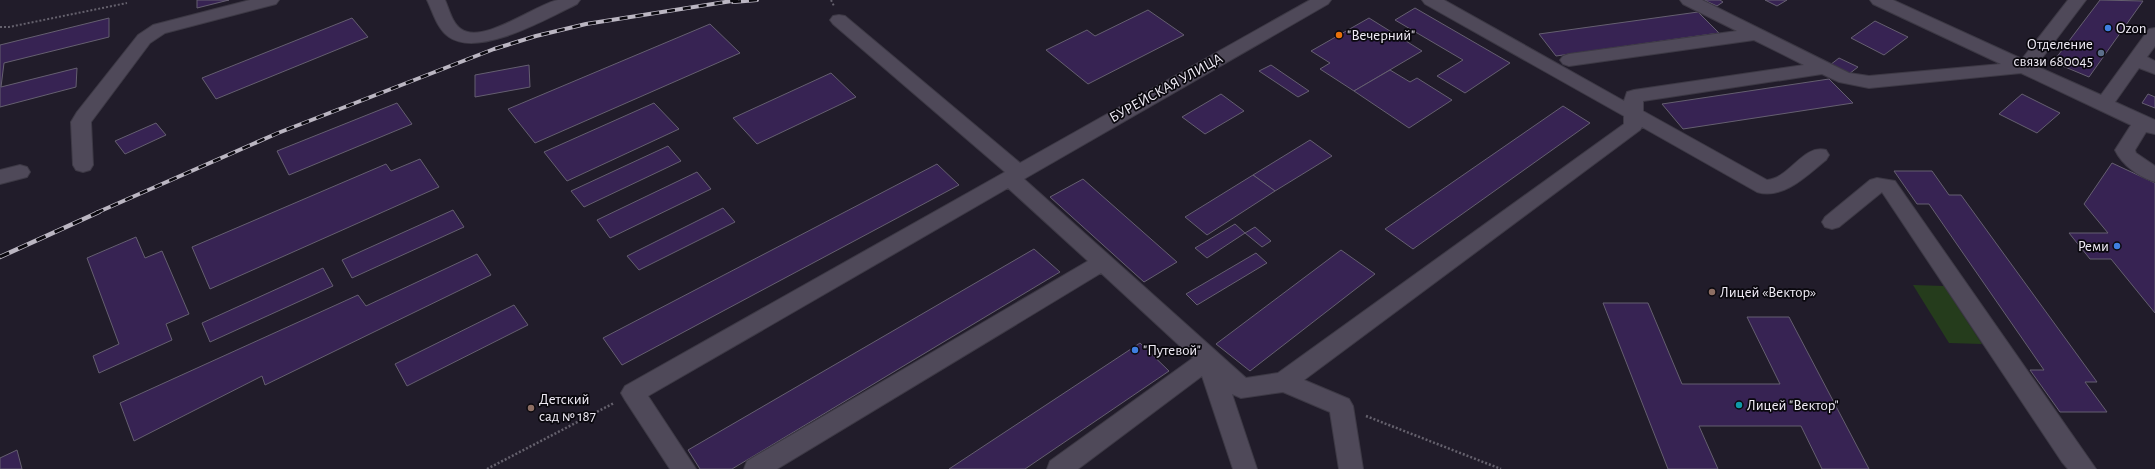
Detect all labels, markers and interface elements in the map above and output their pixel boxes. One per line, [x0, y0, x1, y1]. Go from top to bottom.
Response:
place label: Ozon [2116, 21, 2146, 36]
marker: Ozon [2103, 23, 2113, 33]
place label: "Вечерний" [1347, 28, 1415, 43]
marker: "Вечерний" [1334, 30, 1344, 40]
place label: Отделение связи 680045 [2014, 37, 2093, 69]
marker: Отделение связи 680045 [2096, 48, 2106, 58]
street label: БУРЕЙСКАЯ УЛИЦА [1107, 51, 1225, 125]
place label: Реми [2078, 239, 2109, 254]
marker: Реми [2112, 241, 2122, 251]
place label: Лицей «Вектор» [1720, 285, 1816, 300]
marker: Лицей «Вектор» [1707, 287, 1717, 297]
place label: "Путевой" [1143, 343, 1201, 358]
marker: "Путевой" [1130, 345, 1140, 355]
place label: Детский сад № 187 [539, 392, 596, 424]
place label: Лицей "Вектор" [1747, 398, 1839, 413]
marker: Лицей "Вектор" [1734, 400, 1744, 410]
marker: Детский сад № 187 [526, 403, 536, 413]

